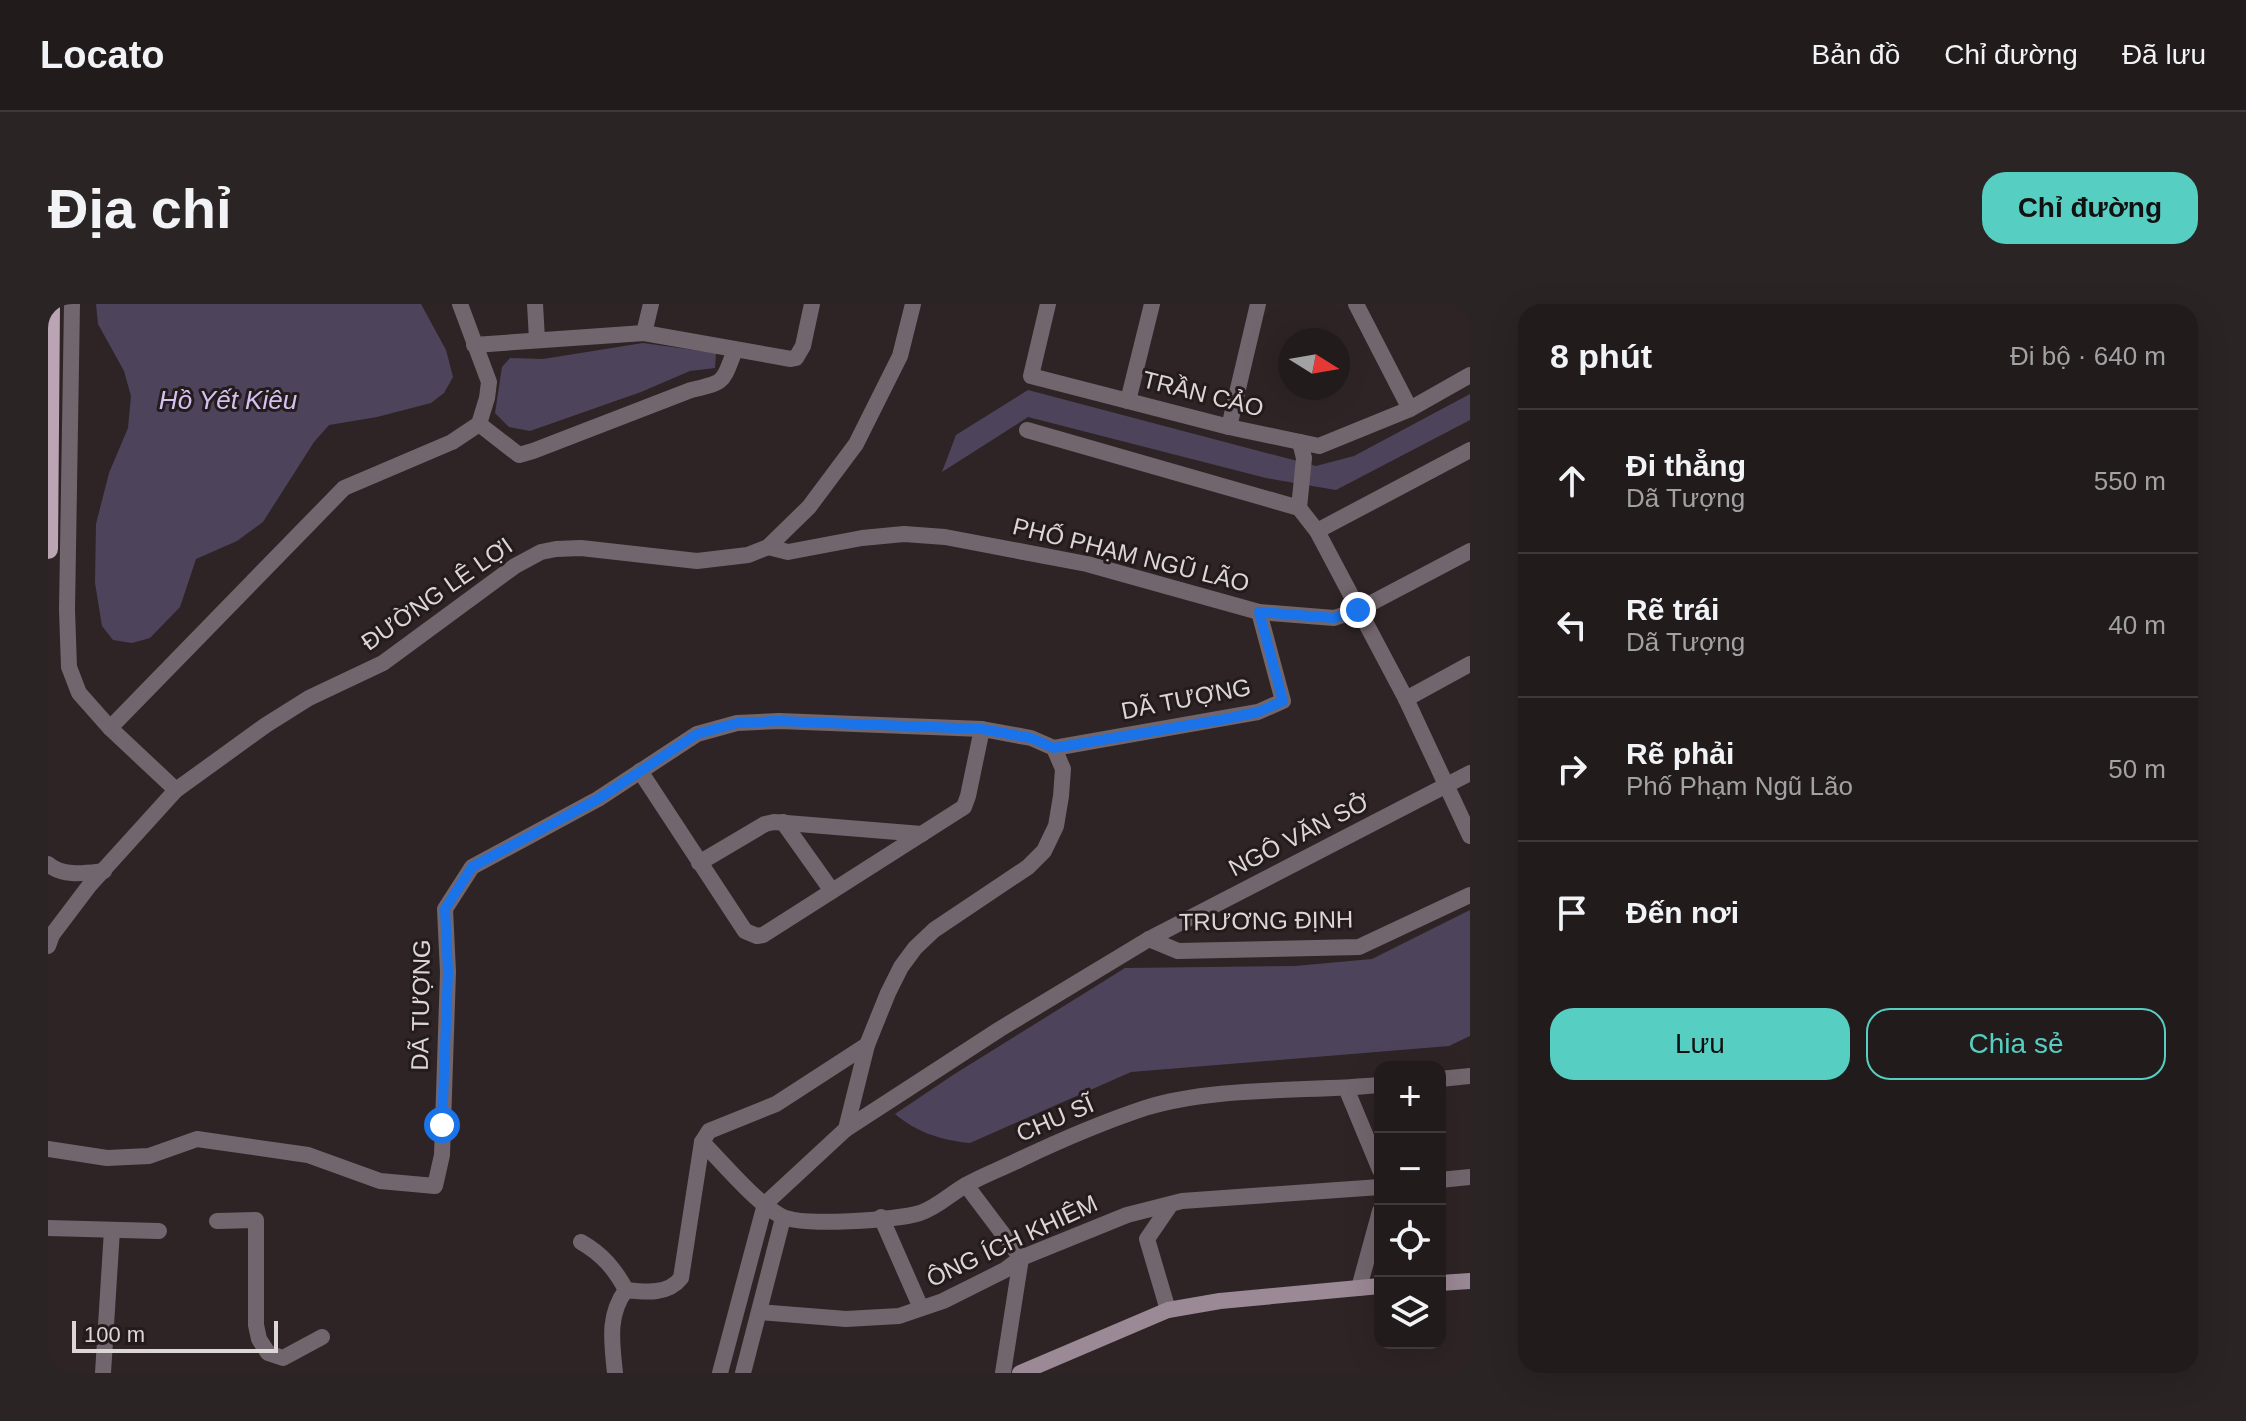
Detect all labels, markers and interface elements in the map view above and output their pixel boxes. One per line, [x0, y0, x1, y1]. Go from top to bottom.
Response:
text: Locato [40, 34, 165, 76]
text: Bản đồ [1812, 39, 1900, 70]
text: Chỉ đường [1944, 39, 2078, 70]
text: Đã lưu [2122, 39, 2206, 70]
button: Chỉ đường [1982, 172, 2198, 244]
text: Địa chỉ [48, 177, 232, 240]
north arrow [1278, 328, 1350, 400]
text: 8 phút [1550, 337, 1652, 375]
text: Đi bộ · 640 m [2010, 341, 2166, 371]
street label: TRẦN CẢO [1140, 364, 1267, 422]
water label: Hồ Yết Kiêu [159, 385, 297, 415]
text: Đi thẳng [1626, 449, 1746, 482]
icon: ahead [1550, 459, 1594, 503]
text: 550 m [2094, 466, 2166, 496]
text: Dã Tượng [1626, 483, 1745, 513]
street label: PHỐ PHẠM NGŨ LÃO [1010, 512, 1252, 597]
street label: ĐƯỜNG LÊ LỢI [356, 532, 517, 656]
route end [1340, 592, 1376, 628]
text: Rẽ trái [1626, 593, 1719, 626]
icon: left [1550, 603, 1594, 647]
text: 40 m [2108, 610, 2166, 640]
text: Dã Tượng [1626, 627, 1745, 657]
street label: DÃ TƯỢNG [1119, 673, 1253, 724]
text: Rẽ phải [1626, 737, 1734, 770]
icon: right [1550, 747, 1594, 791]
text: 50 m [2108, 754, 2166, 784]
text: Phố Phạm Ngũ Lão [1626, 771, 1853, 801]
street label: NGÔ VĂN SỞ [1224, 787, 1374, 882]
icon: arrive [1550, 891, 1594, 935]
text: Đến nơi [1626, 896, 1739, 929]
street label: TRƯƠNG ĐỊNH [1179, 905, 1353, 936]
street label: DÃ TƯỢNG [406, 939, 435, 1071]
button: Lưu [1550, 1008, 1850, 1080]
button: Chia sẻ [1866, 1008, 2166, 1080]
map controls [1374, 1061, 1446, 1349]
button: + [1374, 1061, 1446, 1133]
street label: CHU SĨ [1012, 1090, 1099, 1147]
route start [424, 1107, 460, 1143]
button: − [1374, 1133, 1446, 1205]
street label: ÔNG ÍCH KHIÊM [922, 1189, 1101, 1292]
button: locate [1374, 1205, 1446, 1277]
button: layers [1374, 1277, 1446, 1349]
scale bar [72, 1317, 278, 1353]
text: 100 m [84, 1322, 145, 1347]

